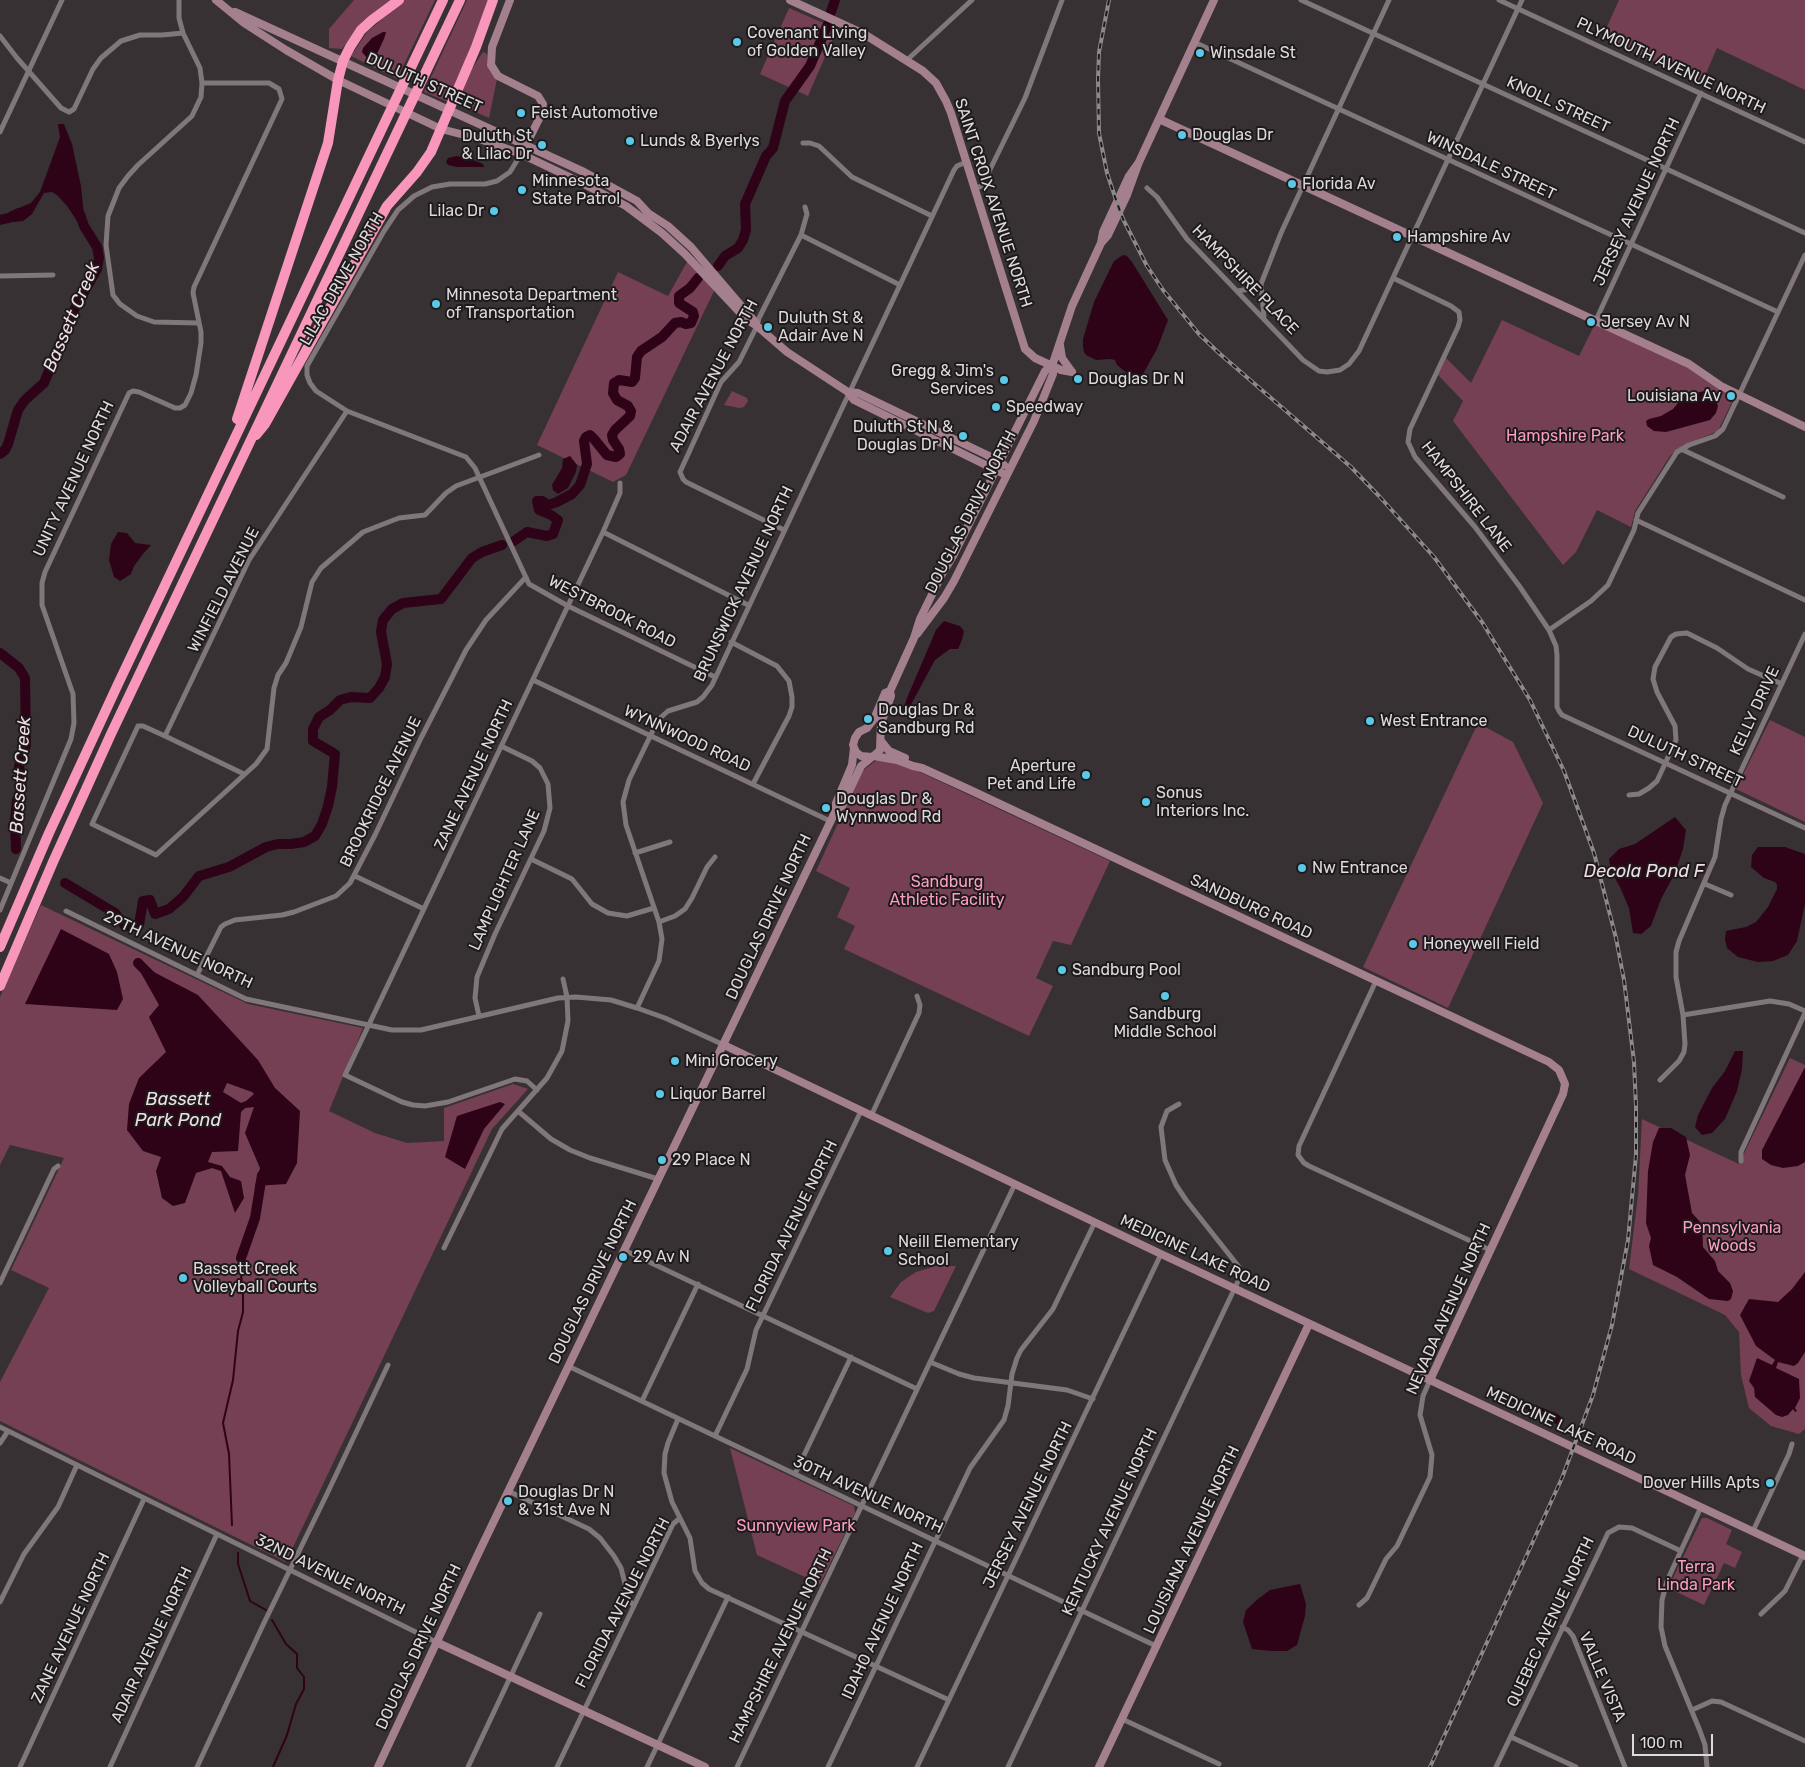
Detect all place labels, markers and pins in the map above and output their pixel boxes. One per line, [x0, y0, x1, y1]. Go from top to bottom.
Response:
place label: Covenant Living of Golden Valley [747, 23, 867, 61]
marker: Covenant Living of Golden Valley [731, 36, 743, 48]
place label: Winsdale St [1210, 43, 1296, 63]
marker: Winsdale St [1194, 47, 1206, 59]
place label: Feist Automotive [531, 103, 658, 123]
marker: Feist Automotive [515, 107, 527, 119]
place label: Douglas Dr [1192, 125, 1273, 145]
place label: Duluth St & Lilac Dr [462, 126, 532, 164]
marker: Douglas Dr [1176, 129, 1188, 141]
place label: Lunds & Byerlys [640, 131, 760, 151]
marker: Lunds & Byerlys [624, 135, 636, 147]
marker: Duluth St & Lilac Dr [536, 139, 548, 151]
place label: Minnesota State Patrol [532, 171, 620, 209]
place label: Florida Av [1302, 174, 1376, 194]
marker: Florida Av [1286, 178, 1298, 190]
marker: Minnesota State Patrol [516, 184, 528, 196]
place label: Lilac Dr [429, 201, 484, 221]
marker: Lilac Dr [488, 205, 500, 217]
place label: Hampshire Av [1407, 227, 1511, 247]
marker: Hampshire Av [1391, 231, 1403, 243]
place label: Minnesota Department of Transportation [446, 285, 617, 323]
marker: Minnesota Department of Transportation [430, 298, 442, 310]
place label: Duluth St & Adair Ave N [778, 308, 864, 346]
place label: Jersey Av N [1601, 312, 1690, 332]
marker: Jersey Av N [1585, 316, 1597, 328]
marker: Duluth St & Adair Ave N [762, 321, 774, 333]
place label: Gregg & Jim's Services [891, 361, 994, 399]
place label: Douglas Dr N [1088, 369, 1184, 389]
marker: Douglas Dr N [1072, 373, 1084, 385]
marker: Gregg & Jim's Services [998, 374, 1010, 386]
place label: Louisiana Av [1627, 386, 1721, 406]
marker: Louisiana Av [1725, 390, 1737, 402]
place label: Speedway [1006, 397, 1083, 417]
marker: Speedway [990, 401, 1002, 413]
place label: Duluth St N & Douglas Dr N [853, 417, 953, 455]
marker: Duluth St N & Douglas Dr N [957, 430, 969, 442]
place label: Douglas Dr & Sandburg Rd [878, 700, 974, 738]
place label: West Entrance [1380, 711, 1488, 731]
marker: Douglas Dr & Sandburg Rd [862, 713, 874, 725]
marker: West Entrance [1364, 715, 1376, 727]
place label: Aperture Pet and Life [987, 756, 1076, 794]
marker: Aperture Pet and Life [1080, 769, 1092, 781]
place label: Sonus Interiors Inc. [1156, 783, 1249, 821]
place label: Douglas Dr & Wynnwood Rd [836, 789, 941, 827]
marker: Sonus Interiors Inc. [1140, 796, 1152, 808]
marker: Douglas Dr & Wynnwood Rd [820, 802, 832, 814]
place label: Nw Entrance [1312, 858, 1408, 878]
marker: Nw Entrance [1296, 862, 1308, 874]
place label: Honeywell Field [1423, 934, 1540, 954]
marker: Honeywell Field [1407, 938, 1419, 950]
place label: Sandburg Pool [1072, 960, 1181, 980]
marker: Sandburg Pool [1056, 964, 1068, 976]
marker: Sandburg Middle School [1159, 990, 1171, 1002]
place label: Sandburg Middle School [1113, 1004, 1217, 1042]
place label: Mini Grocery [685, 1051, 778, 1071]
marker: Mini Grocery [669, 1055, 681, 1067]
place label: Liquor Barrel [670, 1084, 766, 1104]
marker: Liquor Barrel [654, 1088, 666, 1100]
place label: 29 Place N [672, 1150, 751, 1170]
marker: 29 Place N [656, 1154, 668, 1166]
place label: Neill Elementary School [898, 1232, 1019, 1270]
marker: Neill Elementary School [882, 1245, 894, 1257]
place label: 29 Av N [633, 1247, 690, 1267]
marker: 29 Av N [617, 1251, 629, 1263]
place label: Bassett Creek Volleyball Courts [193, 1259, 317, 1297]
marker: Bassett Creek Volleyball Courts [177, 1272, 189, 1284]
place label: Dover Hills Apts [1643, 1473, 1760, 1493]
marker: Dover Hills Apts [1764, 1477, 1776, 1489]
place label: Douglas Dr N & 31st Ave N [518, 1482, 614, 1520]
marker: Douglas Dr N & 31st Ave N [502, 1495, 514, 1507]

